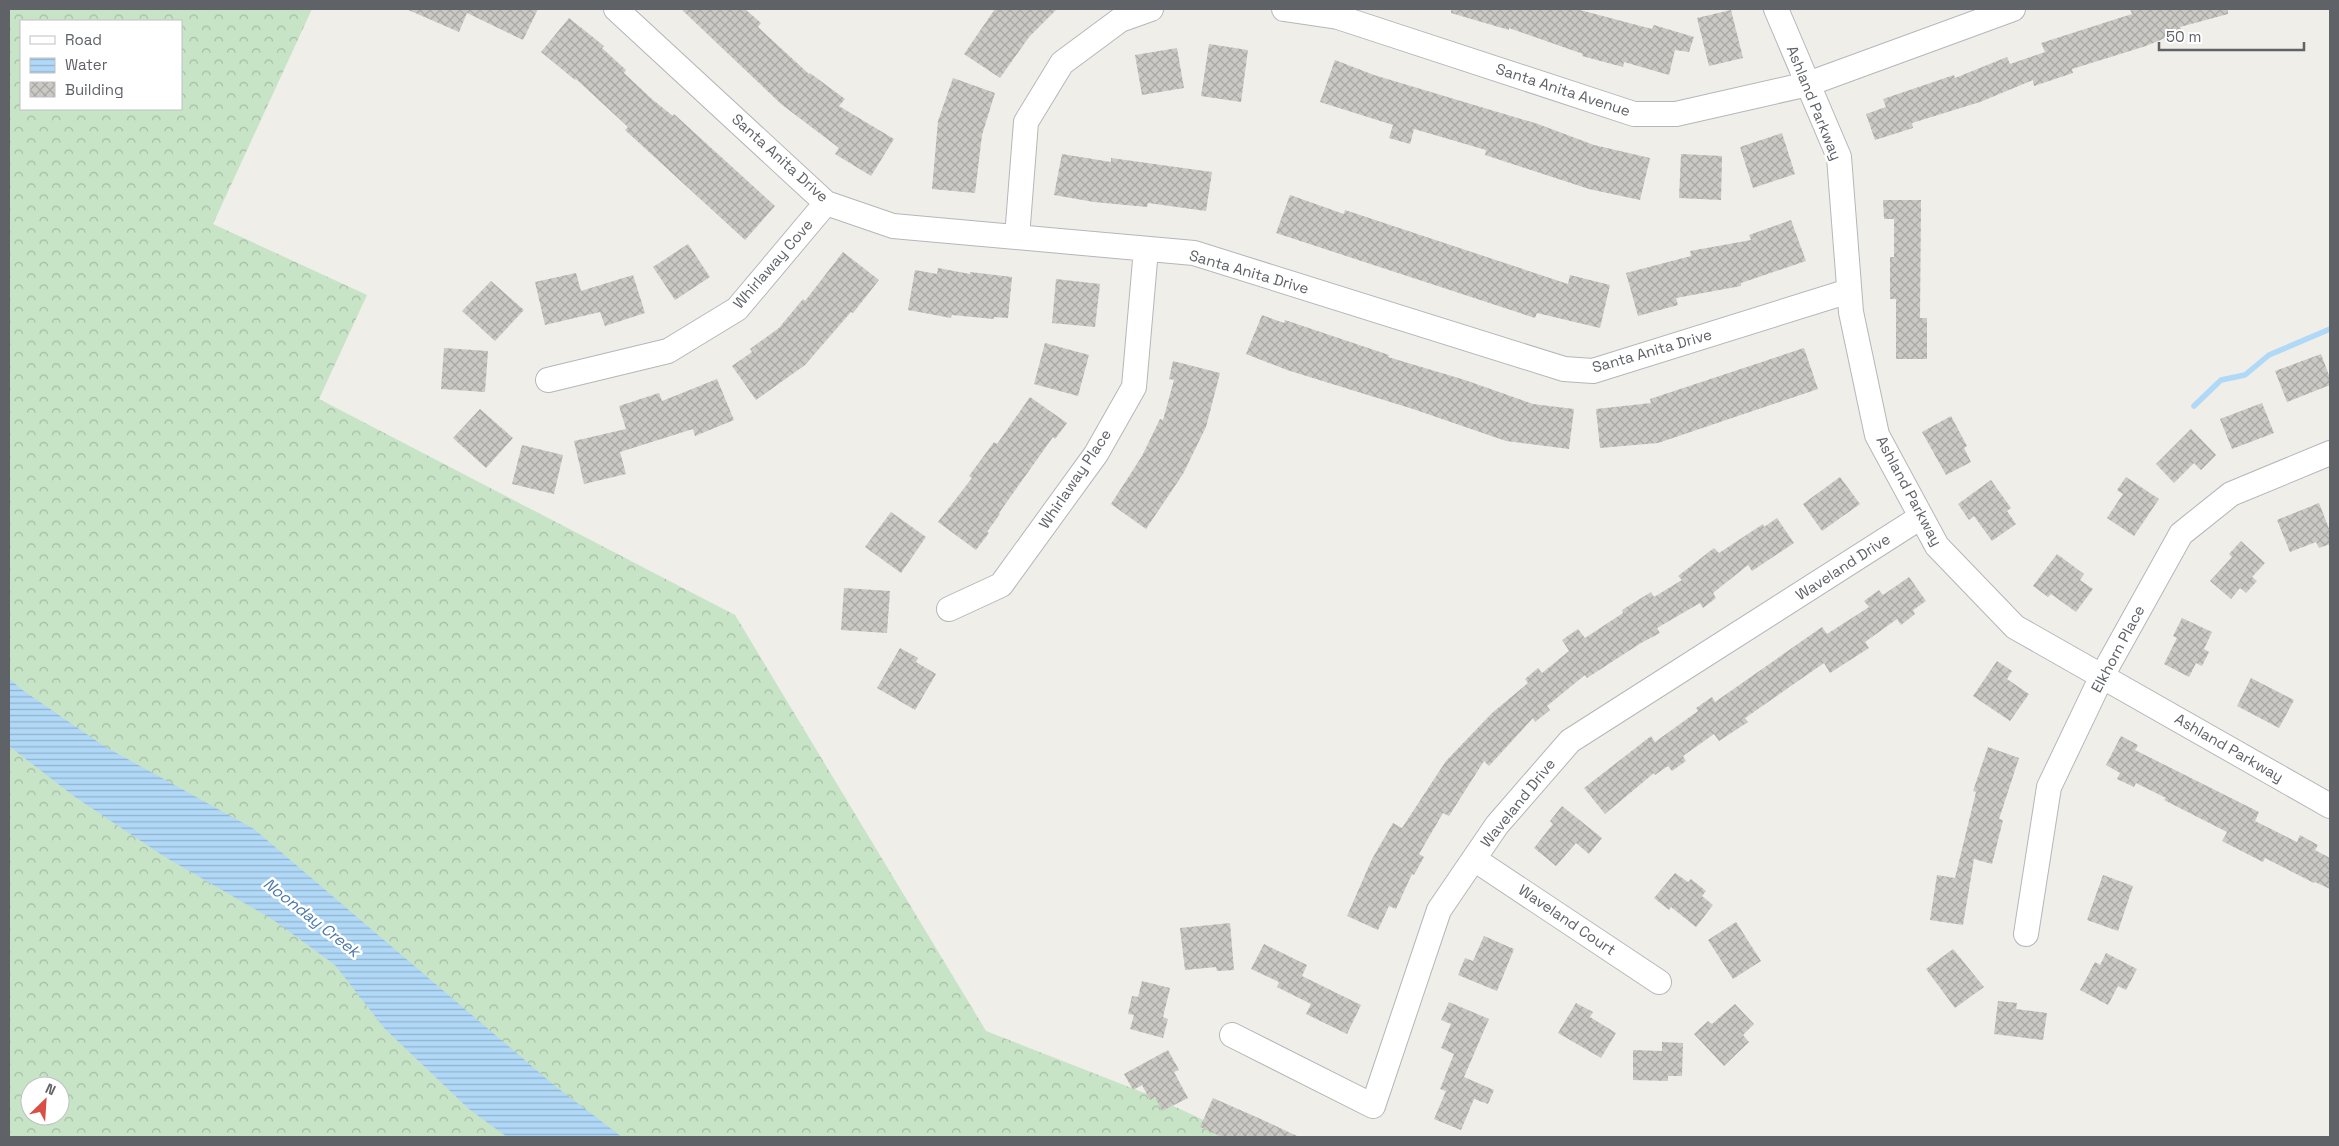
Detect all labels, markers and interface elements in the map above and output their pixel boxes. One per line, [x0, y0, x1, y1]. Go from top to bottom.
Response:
legend [20, 20, 182, 110]
scale bar [2159, 20, 2304, 52]
text: 50 m [2166, 27, 2201, 46]
text: Road [65, 30, 102, 49]
street label: Ashland Parkway [1783, 43, 1846, 163]
text: Water [65, 55, 108, 74]
street label: Santa Anita Avenue [1493, 59, 1633, 120]
text: Building [65, 80, 124, 99]
street label: Santa Anita Drive [728, 109, 833, 206]
street label: Whirlaway Cove [729, 215, 817, 312]
street label: Santa Anita Drive [1187, 245, 1311, 298]
street label: Santa Anita Drive [1590, 324, 1714, 377]
street label: Whirlaway Place [1034, 425, 1115, 532]
street label: Ashland Parkway [1872, 432, 1947, 549]
street label: Waveland Drive [1792, 529, 1894, 604]
street label: Elkhorn Place [2087, 602, 2149, 696]
street label: Ashland Parkway [2172, 709, 2287, 786]
street label: Waveland Drive [1476, 754, 1559, 851]
water label: Noonday Creek [259, 873, 366, 963]
street label: Waveland Court [1515, 880, 1620, 959]
north arrow [20, 1076, 70, 1126]
text: N [42, 1079, 59, 1099]

